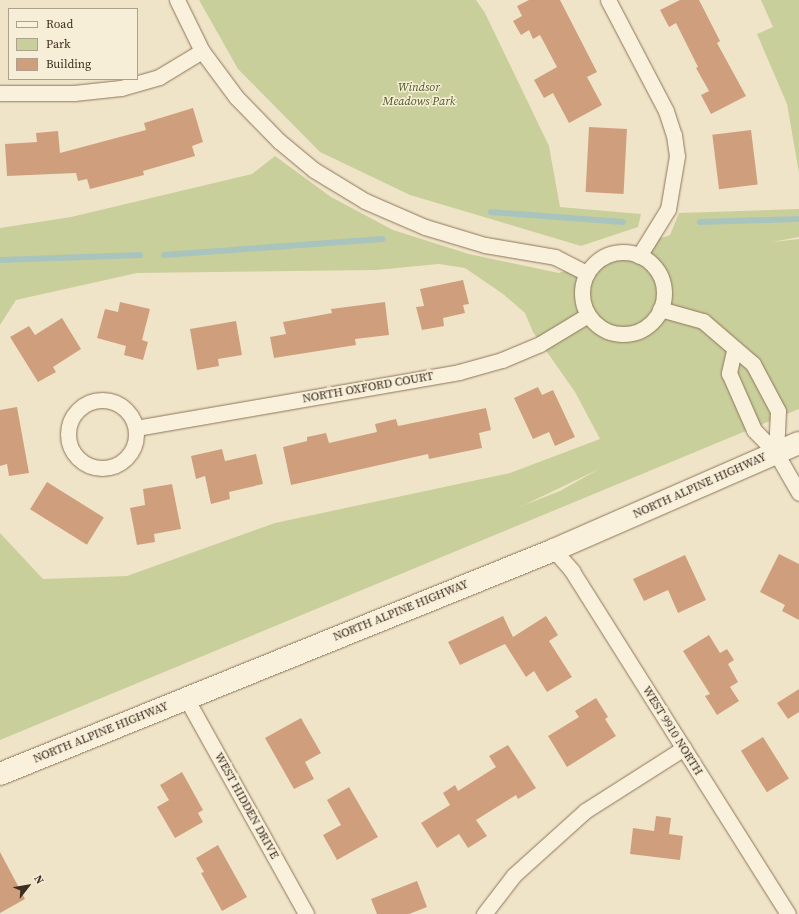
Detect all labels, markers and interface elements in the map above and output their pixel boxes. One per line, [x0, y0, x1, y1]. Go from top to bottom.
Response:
legend [8, 8, 138, 80]
text: Road [46, 16, 73, 32]
text: Park [46, 36, 71, 52]
text: Building [46, 56, 91, 72]
park label: Windsor Meadows Park [383, 81, 455, 109]
street label: NORTH OXFORD COURT [301, 369, 435, 407]
street label: NORTH ALPINE HIGHWAY [631, 450, 769, 522]
street label: NORTH ALPINE HIGHWAY [331, 577, 471, 645]
street label: WEST 9910 NORTH [639, 684, 705, 778]
street label: NORTH ALPINE HIGHWAY [31, 699, 171, 767]
street label: WEST HIDDEN DRIVE [211, 750, 281, 862]
north arrow [8, 866, 48, 906]
text: N [30, 872, 47, 887]

